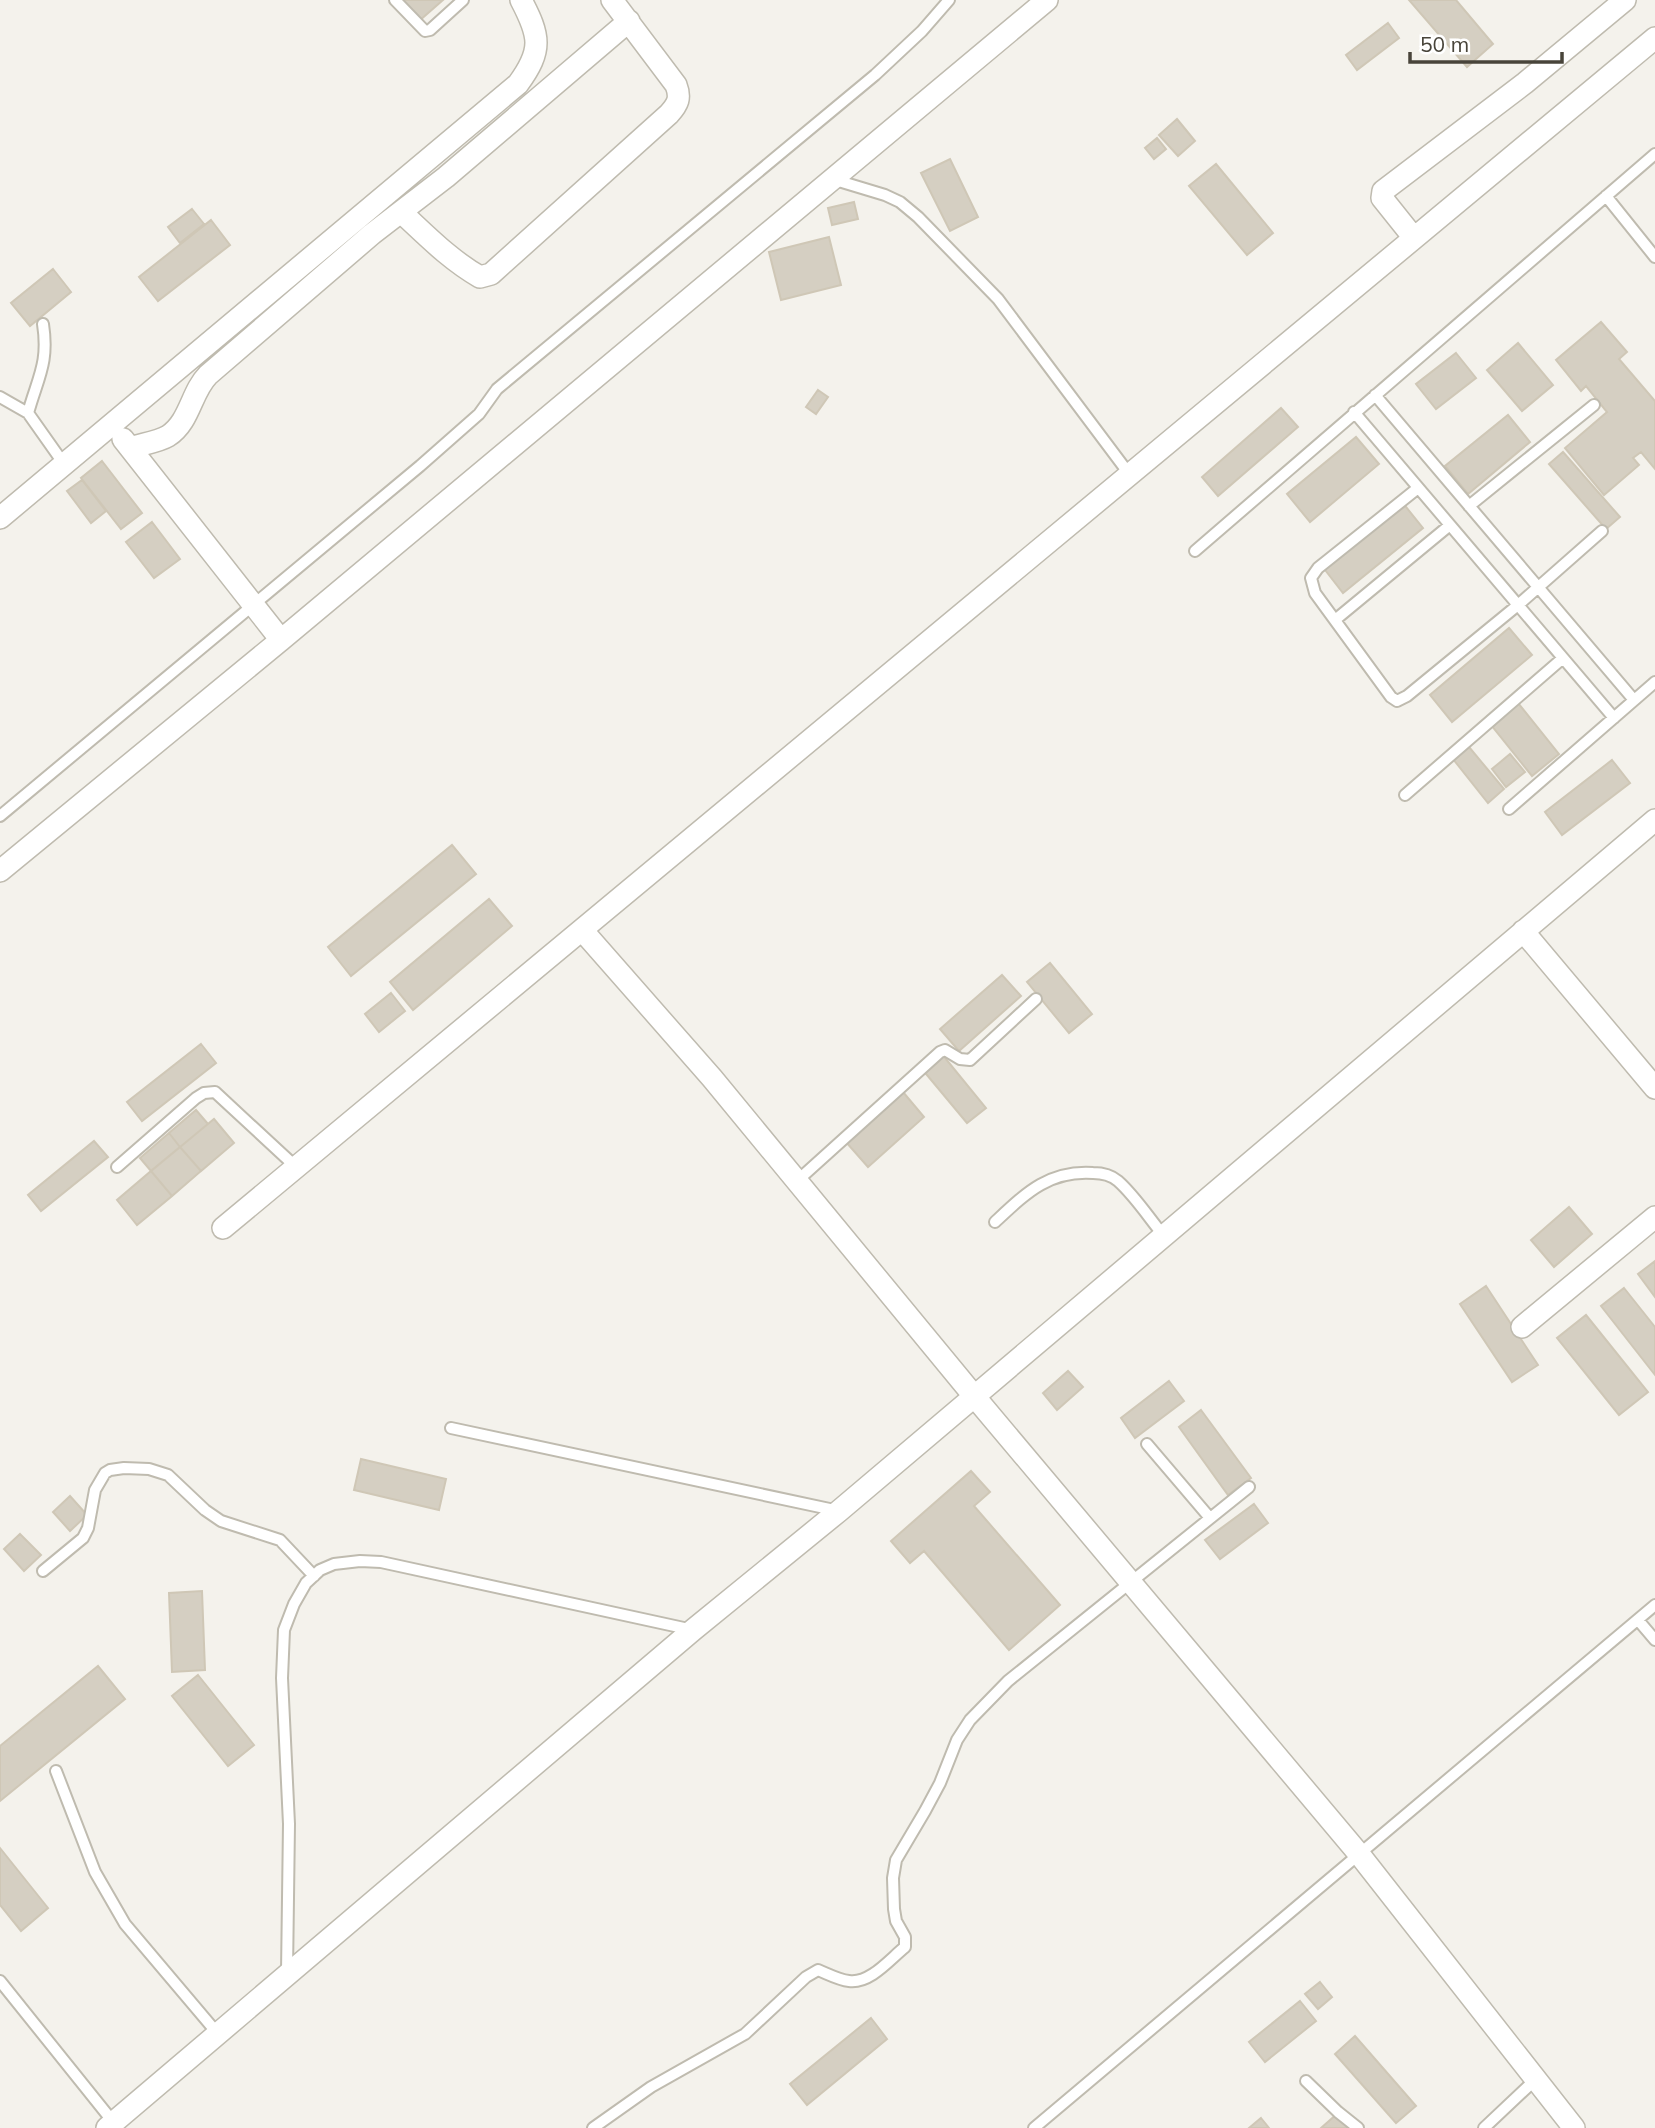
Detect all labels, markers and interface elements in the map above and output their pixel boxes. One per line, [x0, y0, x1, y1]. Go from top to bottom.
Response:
scale bar [1410, 21, 1562, 65]
text: 50 m [1420, 31, 1469, 57]

